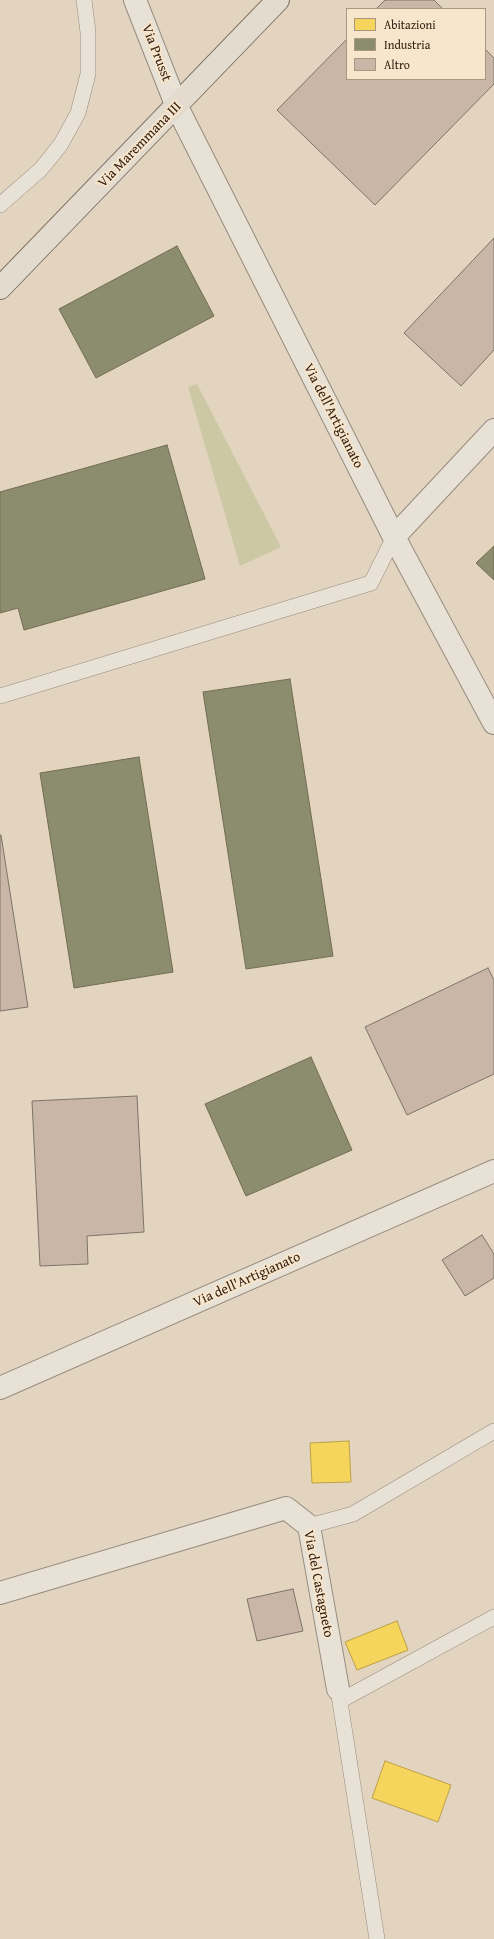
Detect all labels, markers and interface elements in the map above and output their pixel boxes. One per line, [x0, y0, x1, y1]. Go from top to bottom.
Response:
legend [346, 8, 486, 80]
text: Abitazioni [384, 16, 436, 33]
street label: Via Prusst [137, 22, 175, 84]
text: Industria [384, 36, 430, 53]
text: Altro [384, 56, 410, 73]
street label: Via Maremmana III [95, 99, 185, 191]
street label: Via dell'Artigianato [299, 361, 367, 471]
street label: Via dell'Artigianato [191, 1249, 303, 1311]
street label: Via del Castagneto [299, 1529, 337, 1639]

